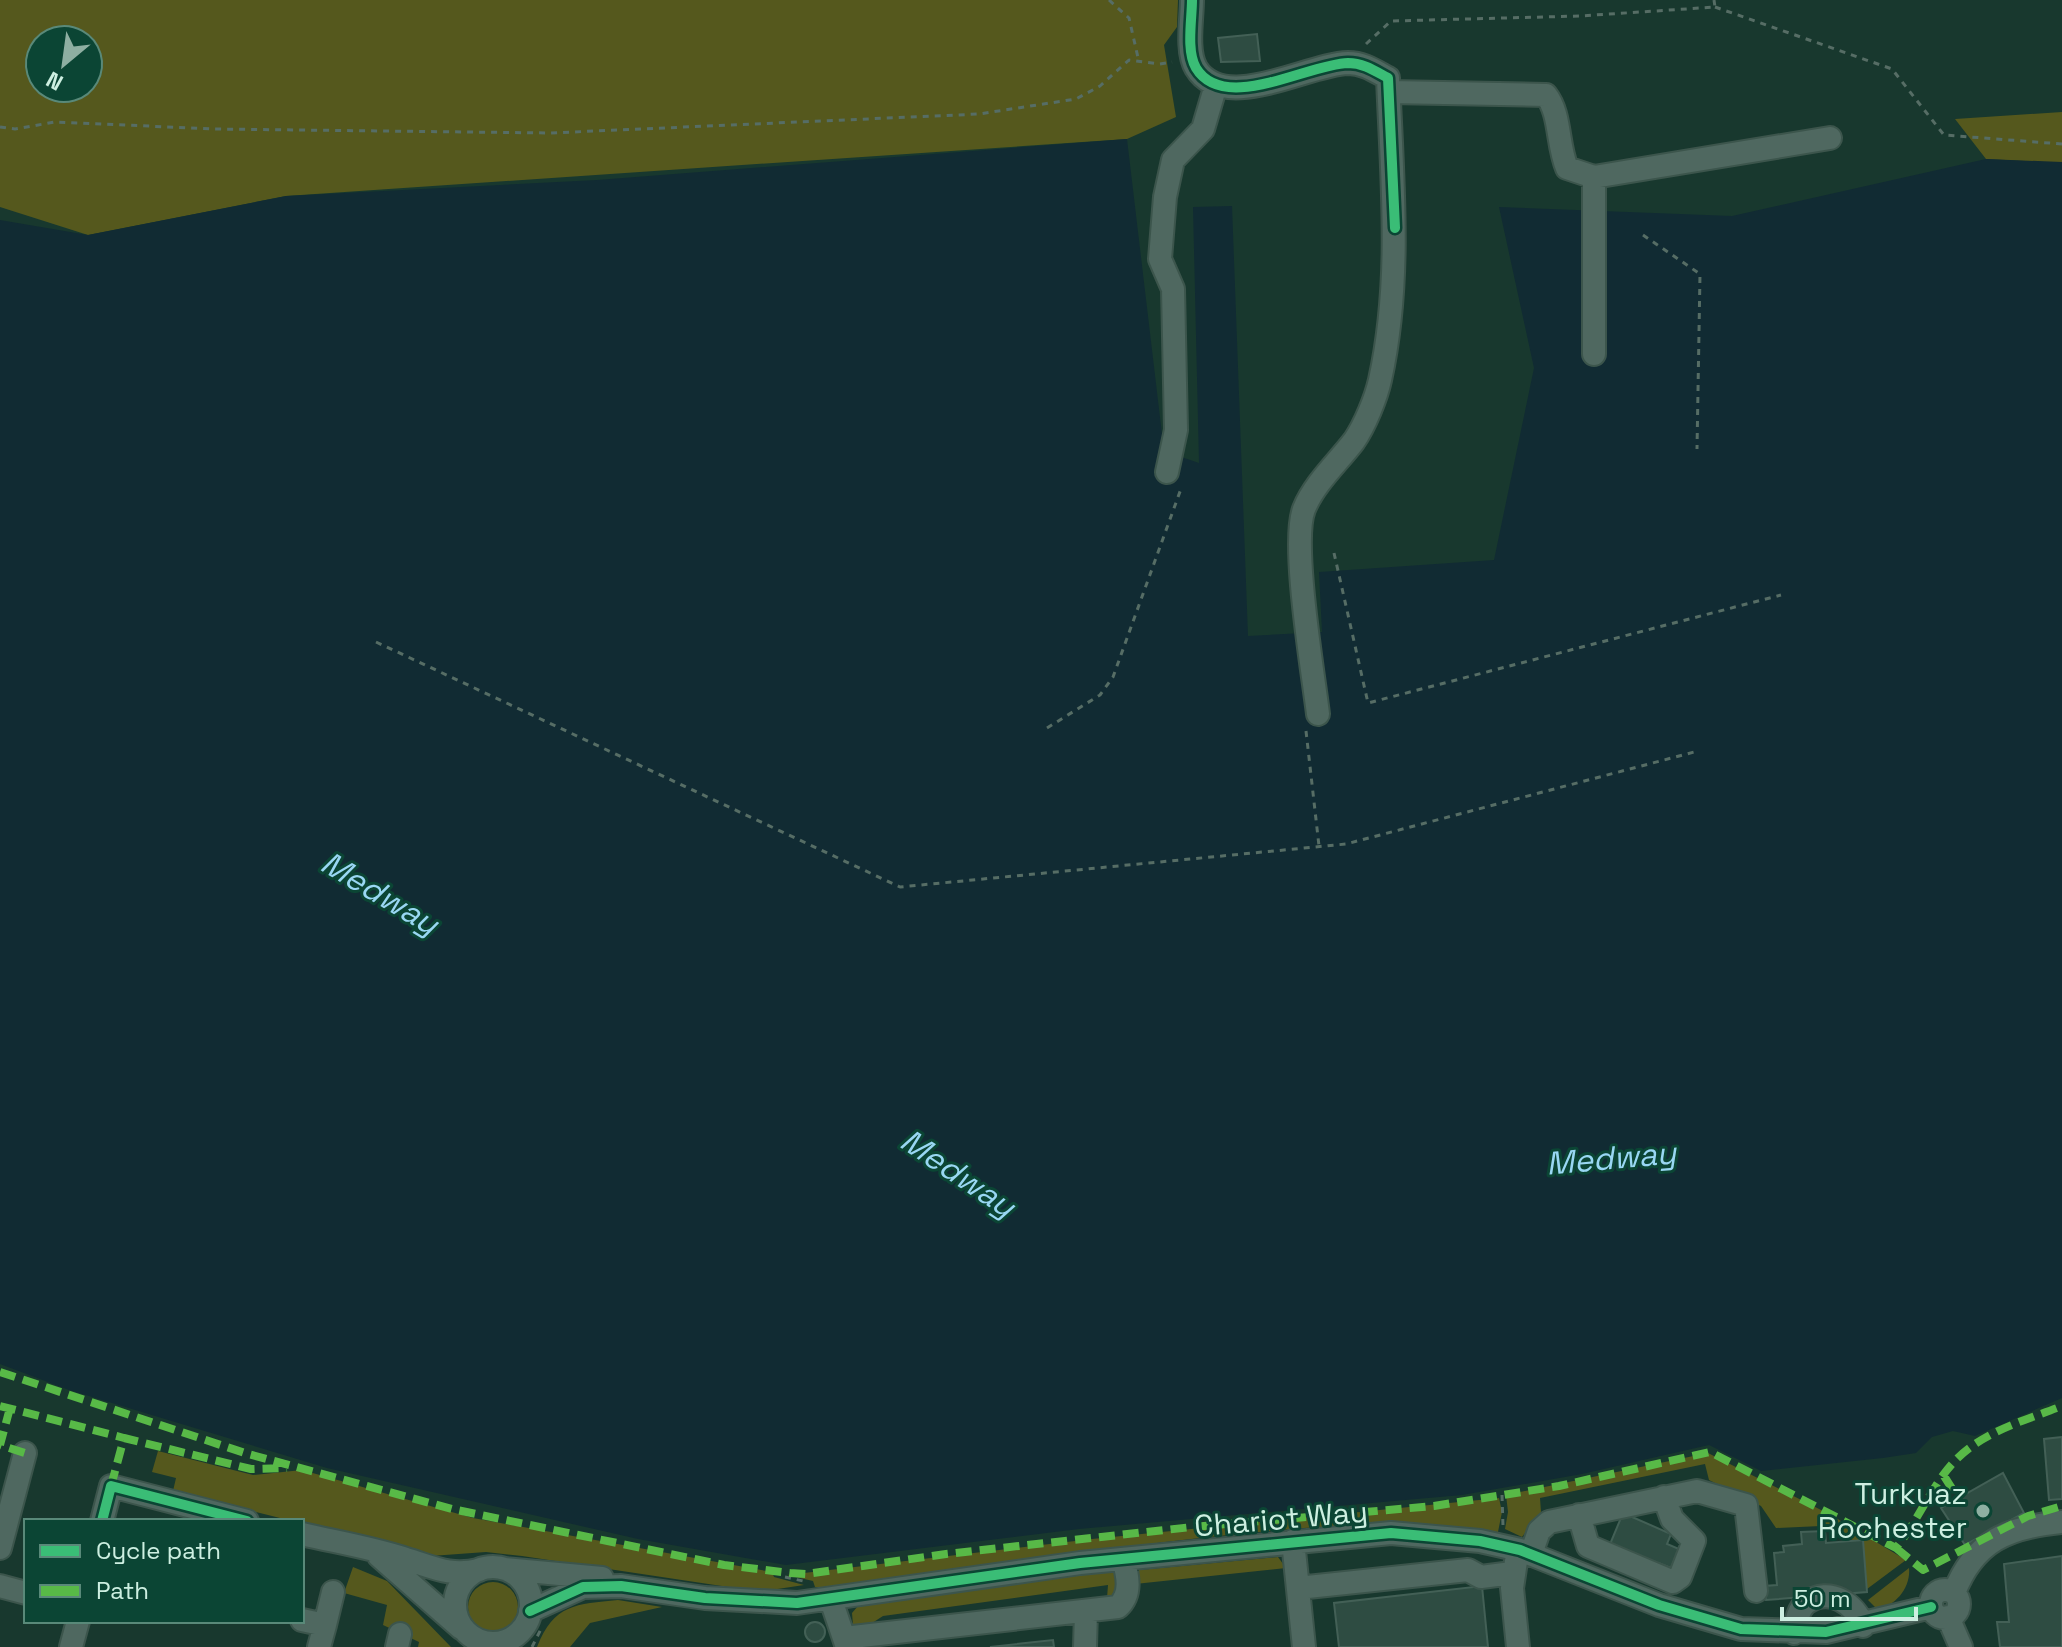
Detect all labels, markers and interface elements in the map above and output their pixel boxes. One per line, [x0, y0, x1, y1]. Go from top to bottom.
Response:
north arrow [24, 24, 104, 104]
text: N [41, 66, 68, 97]
water label: Medway [314, 842, 447, 944]
water label: Medway [893, 1120, 1024, 1227]
water label: Medway [1544, 1132, 1679, 1184]
place label: Turkuaz Rochester [1818, 1474, 1967, 1547]
street label: Chariot Way [1193, 1491, 1369, 1546]
marker: Turkuaz Rochester [1974, 1502, 1992, 1520]
legend [24, 1519, 304, 1623]
text: Cycle path [96, 1535, 221, 1566]
scale bar [1782, 1571, 1916, 1621]
text: Path [96, 1575, 149, 1606]
text: 50 m [1794, 1583, 1851, 1614]

